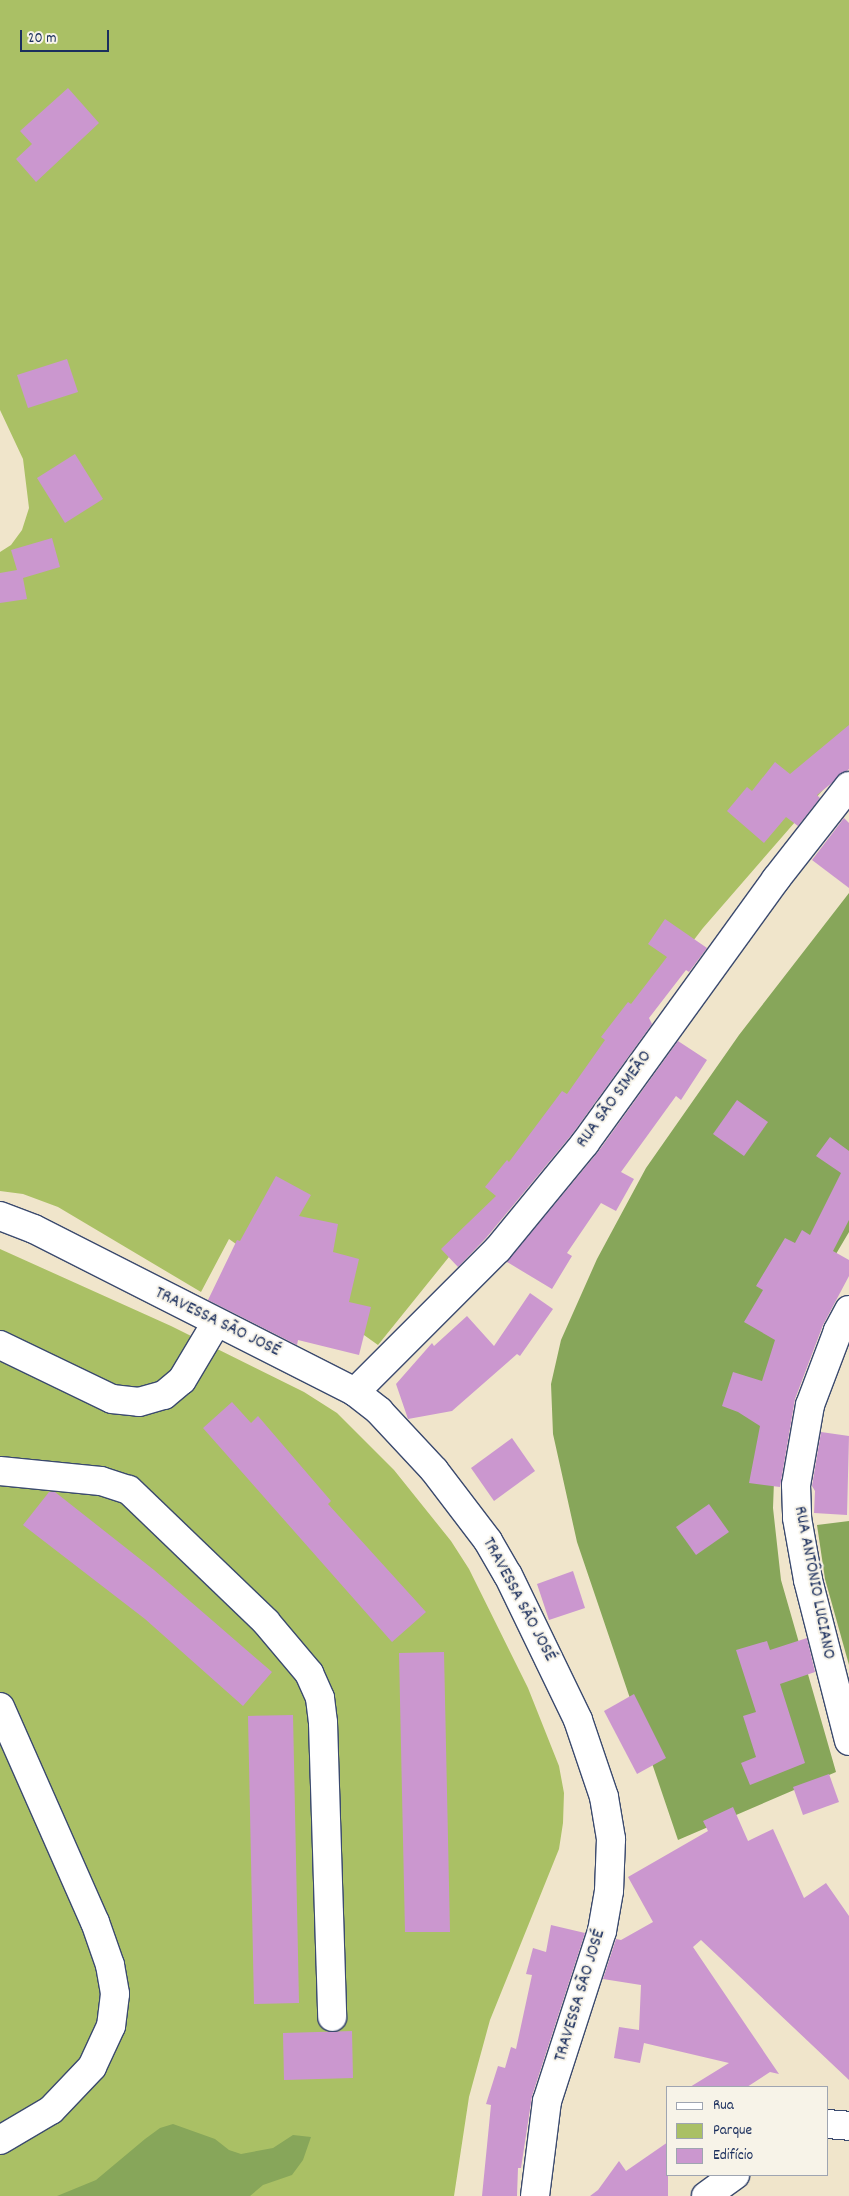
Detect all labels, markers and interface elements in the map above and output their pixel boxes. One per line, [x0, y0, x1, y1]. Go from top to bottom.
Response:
scale bar [22, 20, 111, 52]
text: 20 m [28, 28, 56, 50]
street label: RUA SÃO SIMEÃO [572, 1047, 658, 1153]
street label: TRAVESSA SÃO JOSÉ [151, 1283, 283, 1363]
street label: RUA ANTÔNIO LUCIANO [788, 1505, 838, 1661]
street label: TRAVESSA SÃO JOSÉ [476, 1534, 560, 1666]
street label: TRAVESSA SÃO JOSÉ [551, 1927, 611, 2065]
legend [666, 2086, 829, 2176]
text: Rua [713, 2095, 734, 2117]
text: Parque [713, 2120, 752, 2142]
text: Edifício [713, 2145, 753, 2167]

